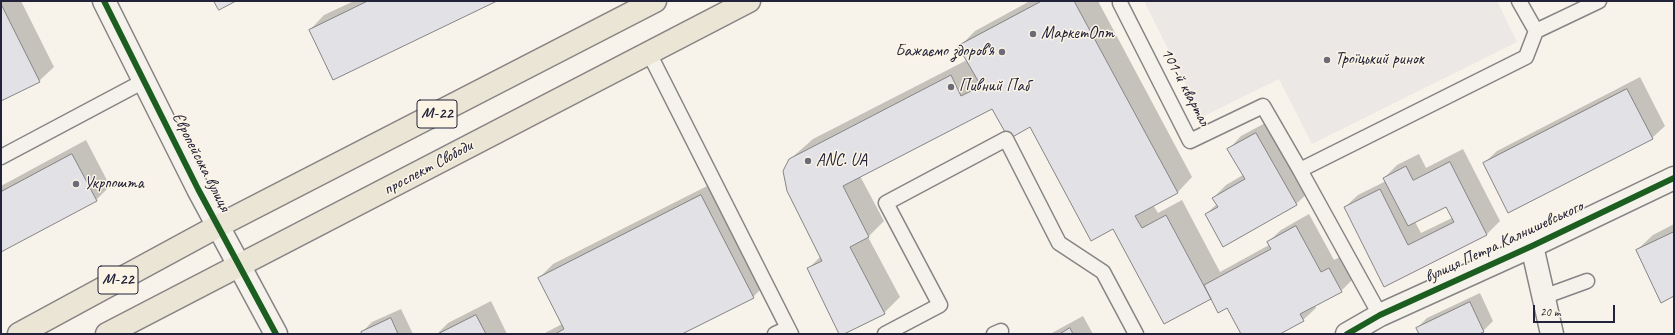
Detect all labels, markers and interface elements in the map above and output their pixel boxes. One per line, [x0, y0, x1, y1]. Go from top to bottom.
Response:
place label: МаркетОпт [1041, 24, 1114, 44]
marker: МаркетОпт [1028, 29, 1038, 39]
place label: Бажаємо здоров'я [895, 42, 994, 62]
street label: 101-й квартал [1156, 45, 1214, 129]
marker: Бажаємо здоров'я [997, 47, 1007, 57]
place label: Троїцький ринок [1335, 50, 1424, 70]
marker: Троїцький ринок [1322, 55, 1332, 65]
place label: Пивний Паб [959, 77, 1029, 97]
marker: Пивний Паб [946, 82, 956, 92]
road number: М-22 [417, 100, 457, 128]
street label: Європейська вулиця [167, 109, 235, 215]
street label: проспект Свободи [380, 136, 476, 200]
place label: ANC. UA [816, 151, 867, 171]
marker: ANC. UA [803, 156, 813, 166]
place label: Укрпошта [84, 174, 143, 194]
marker: Укрпошта [71, 179, 81, 189]
street label: вулиця Петра Калнишевського [1422, 196, 1586, 288]
road number: М-22 [98, 266, 138, 294]
scale bar [1535, 297, 1617, 323]
text: 20 m [1540, 304, 1560, 320]

